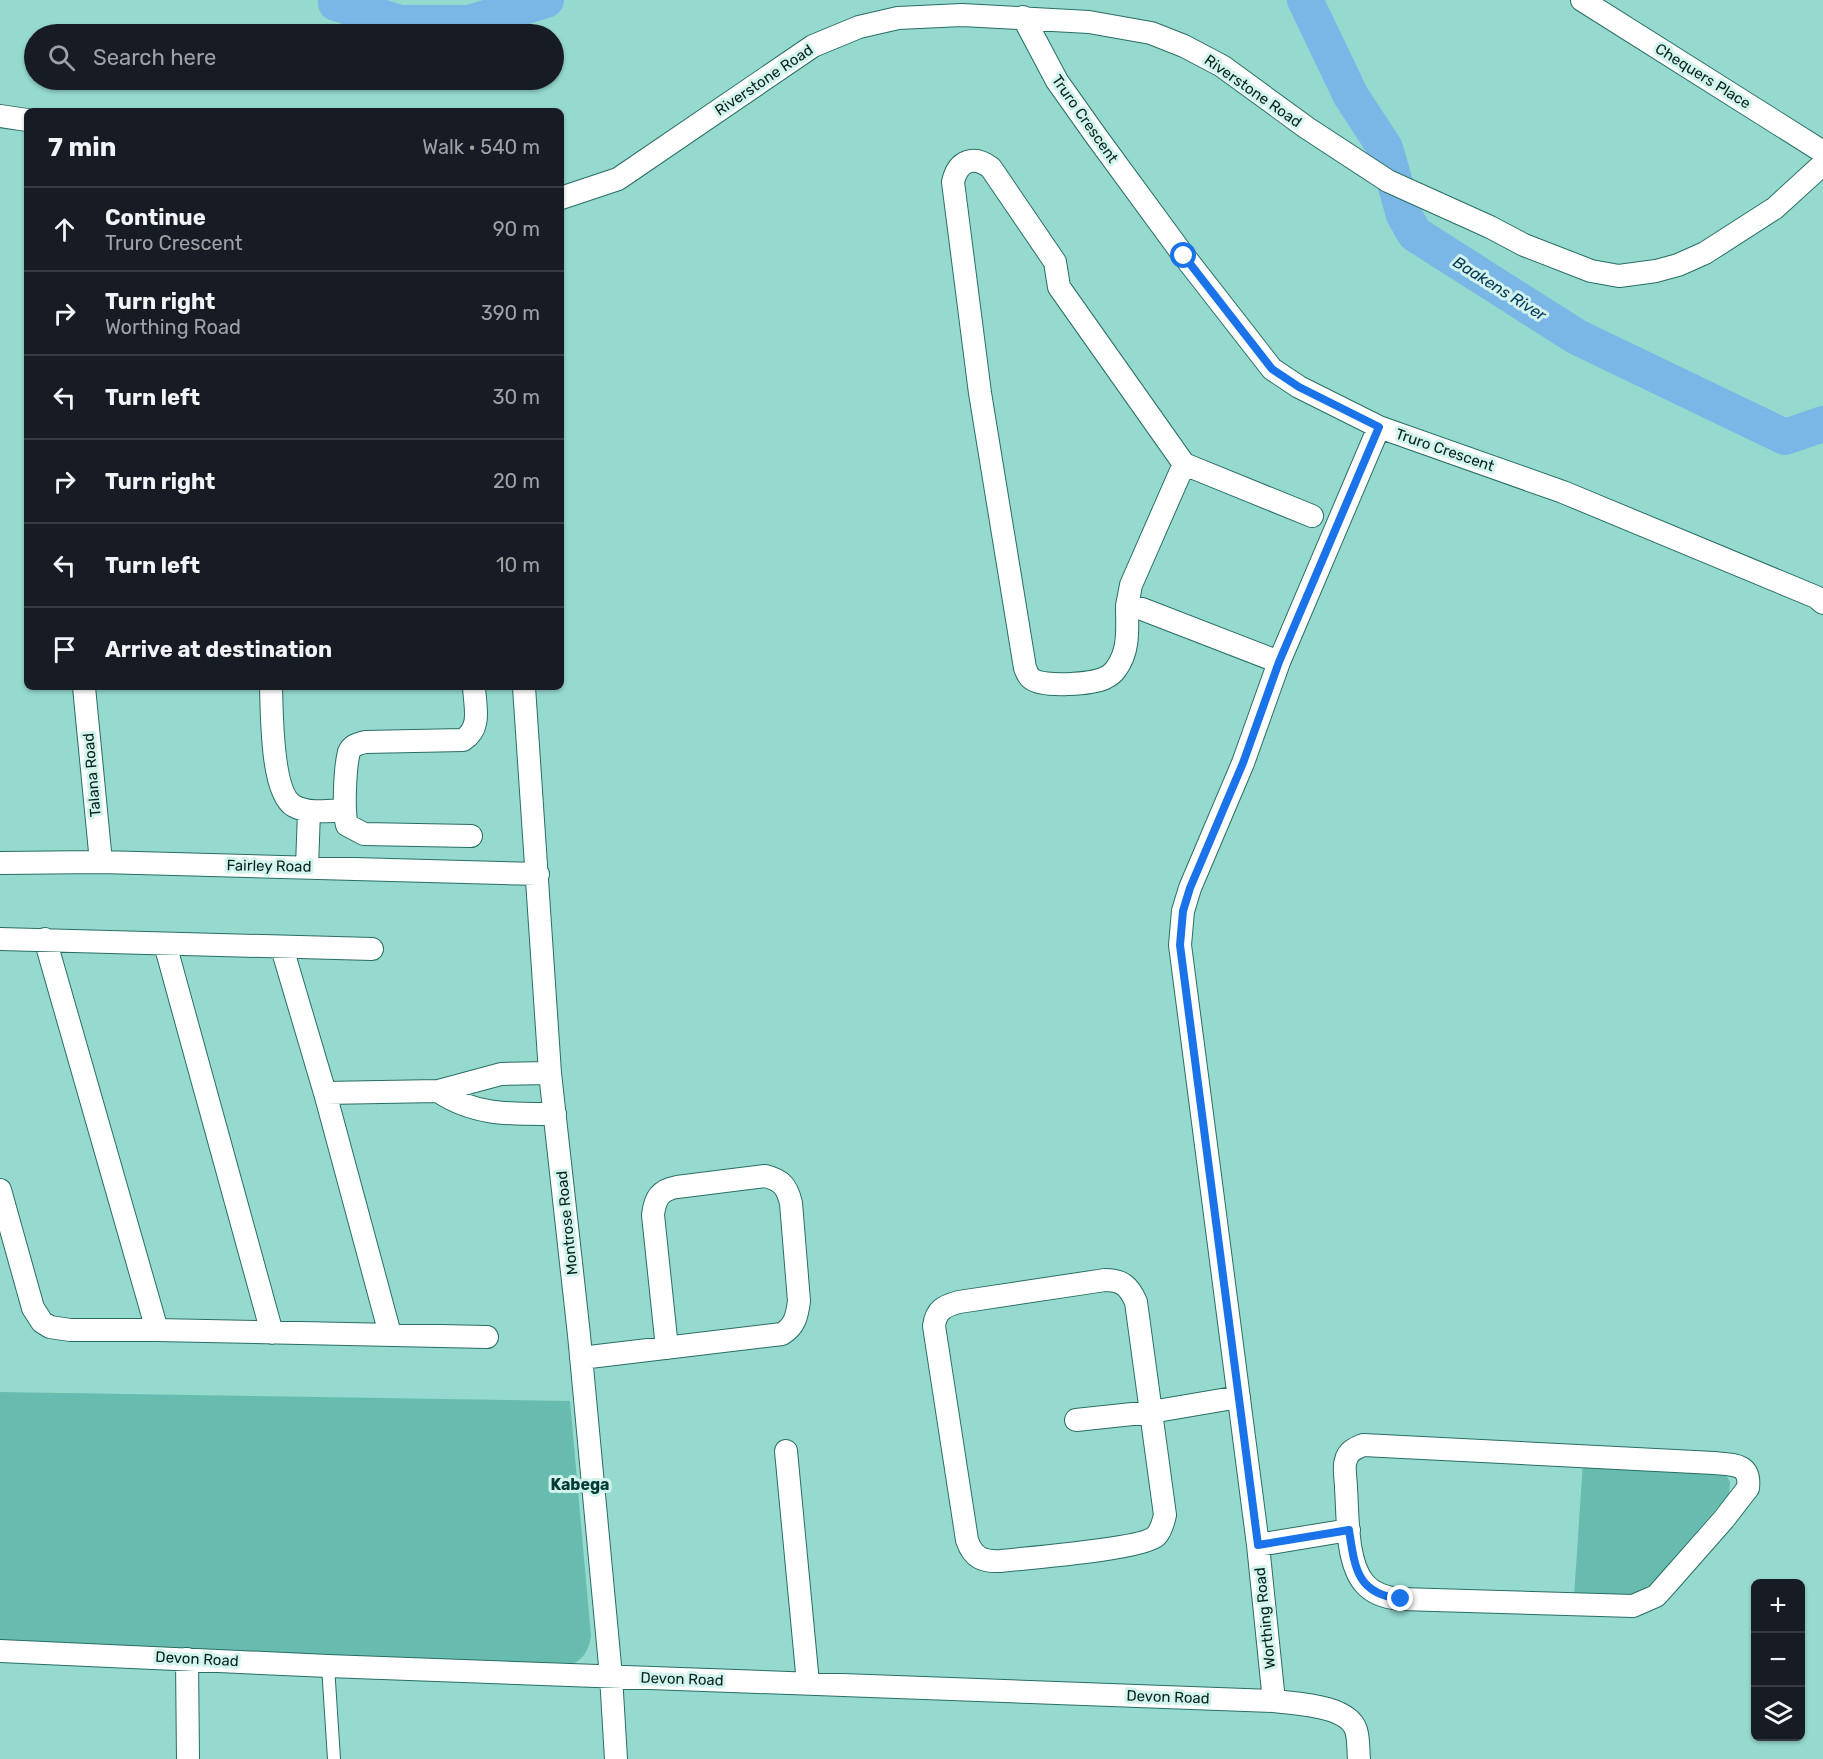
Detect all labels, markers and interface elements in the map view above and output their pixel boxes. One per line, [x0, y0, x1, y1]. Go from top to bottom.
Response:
search box [24, 24, 564, 90]
street label: Chequers Place [1652, 39, 1754, 113]
icon: search [45, 41, 78, 74]
street label: Riverstone Road [712, 41, 816, 119]
text: Search here [93, 44, 216, 71]
street label: Riverstone Road [1201, 51, 1305, 131]
street label: Truro Crescent [1048, 72, 1122, 167]
text: 7 min [48, 132, 116, 163]
text: Walk · 540 m [422, 135, 540, 159]
text: Continue [105, 204, 206, 231]
icon: ahead [48, 213, 81, 246]
text: 90 m [493, 217, 540, 241]
text: Truro Crescent [105, 231, 243, 255]
route start [1170, 242, 1196, 268]
water label: Baakens River [1450, 252, 1551, 325]
text: Turn right [105, 288, 215, 315]
icon: right [48, 297, 81, 330]
text: 390 m [481, 301, 540, 325]
text: Worthing Road [105, 315, 241, 339]
icon: left [48, 381, 81, 414]
text: Turn left [105, 384, 200, 411]
text: 30 m [493, 385, 540, 409]
street label: Truro Crescent [1393, 425, 1497, 475]
icon: right [48, 465, 81, 498]
text: Turn right [105, 468, 215, 495]
text: 20 m [493, 469, 540, 493]
icon: left [48, 549, 81, 582]
text: Turn left [105, 552, 200, 579]
text: 10 m [496, 553, 540, 577]
icon: arrive [48, 633, 81, 666]
text: Arrive at destination [105, 636, 332, 663]
street label: Talana Road [79, 732, 105, 818]
street label: Fairley Road [226, 856, 312, 876]
street label: Montrose Road [553, 1170, 581, 1276]
district label: Kabega [550, 1475, 610, 1494]
street label: Worthing Road [1251, 1566, 1279, 1670]
map controls [1751, 1579, 1805, 1741]
button: + [1751, 1579, 1805, 1633]
route end [1387, 1585, 1413, 1611]
button: − [1751, 1633, 1805, 1687]
street label: Devon Road [155, 1648, 239, 1670]
street label: Devon Road [640, 1669, 724, 1689]
street label: Devon Road [1126, 1687, 1210, 1707]
button: layers [1751, 1687, 1805, 1741]

